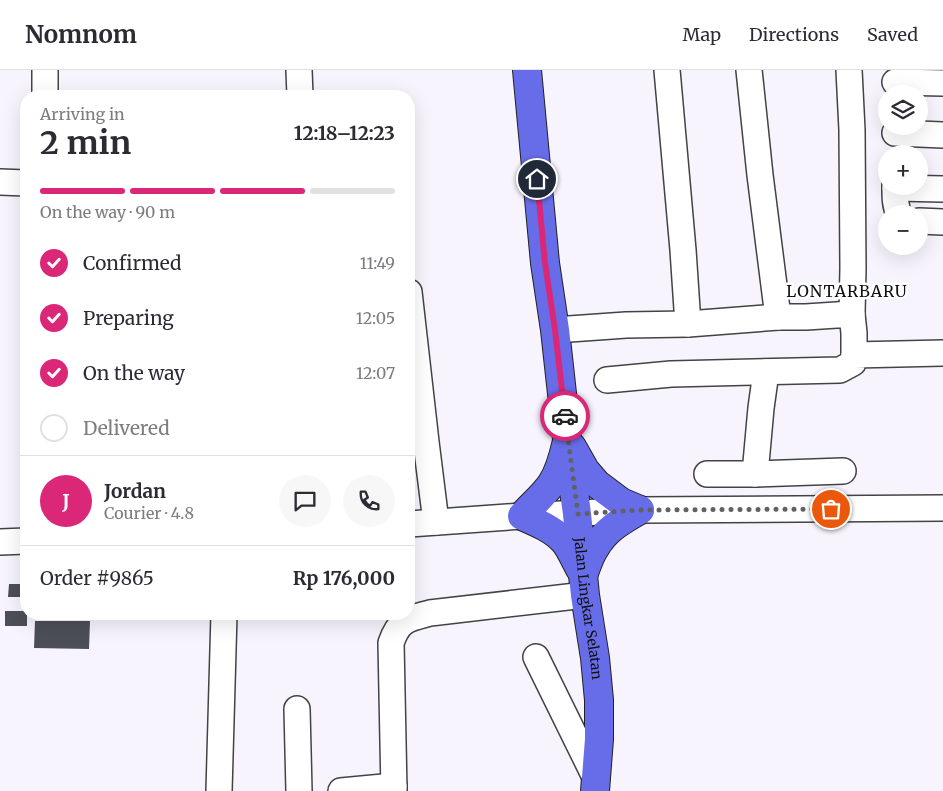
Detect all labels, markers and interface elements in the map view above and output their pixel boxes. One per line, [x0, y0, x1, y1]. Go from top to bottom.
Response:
text: Nomnom [25, 19, 137, 50]
text: Map [683, 23, 721, 46]
text: Directions [749, 23, 839, 46]
text: Saved [867, 23, 918, 46]
map controls [878, 85, 928, 255]
button: layers [878, 85, 928, 135]
text: Arriving in [40, 104, 125, 124]
text: 12:18–12:23 [294, 121, 395, 145]
text: 2 min [40, 123, 131, 163]
button: + [878, 145, 928, 195]
pin [516, 158, 558, 200]
icon: home [523, 165, 551, 193]
text: On the way · 90 m [40, 202, 175, 222]
button: − [878, 205, 928, 255]
icon: check [40, 249, 68, 277]
text: Confirmed [83, 251, 181, 275]
text: 11:49 [360, 253, 395, 273]
district label: LONTARBARU [786, 281, 908, 301]
icon: check [40, 304, 68, 332]
text: Preparing [83, 306, 174, 330]
text: 12:05 [356, 308, 395, 328]
icon: check [40, 359, 68, 387]
text: On the way [83, 361, 185, 385]
text: 12:07 [356, 363, 395, 383]
courier [540, 391, 590, 441]
icon: car [551, 402, 579, 430]
text: Delivered [83, 416, 170, 440]
button: chat [279, 475, 331, 527]
button: phone [343, 475, 395, 527]
text: Jordan [104, 479, 166, 503]
pin [810, 488, 852, 530]
text: J [62, 489, 70, 513]
icon: bag [817, 495, 845, 523]
text: Courier · 4.8 [104, 503, 194, 523]
street label: Jalan Lingkar Selatan [570, 535, 606, 680]
text: Order #9865 [40, 566, 154, 590]
text: Rp 176,000 [293, 566, 395, 590]

